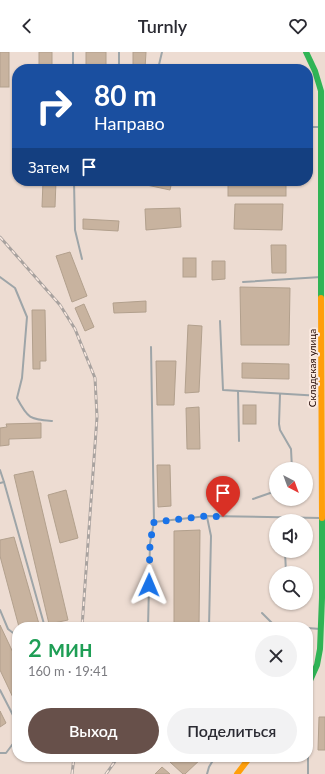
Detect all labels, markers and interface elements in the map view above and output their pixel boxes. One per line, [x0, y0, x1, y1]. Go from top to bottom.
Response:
icon: back [16, 15, 38, 37]
text: Turnly [138, 15, 187, 37]
icon: heart [287, 15, 309, 37]
text: 80 m [94, 78, 157, 112]
icon: right [28, 80, 80, 132]
text: Направо [94, 112, 165, 134]
icon: arrive [78, 156, 100, 178]
text: Затем [28, 158, 70, 176]
street label: Складская улица [306, 329, 318, 407]
north arrow [269, 462, 313, 506]
map controls [269, 462, 313, 610]
pin [206, 476, 240, 517]
icon: arrive [212, 482, 234, 504]
button: sound [269, 514, 313, 558]
position arrow [128, 564, 170, 606]
button: search [269, 566, 313, 610]
text: 2 мин [28, 633, 92, 662]
button: close [255, 635, 297, 677]
text: 160 m · 19:41 [28, 663, 108, 679]
button: Выход [28, 708, 159, 754]
button: Поделиться [167, 708, 297, 754]

